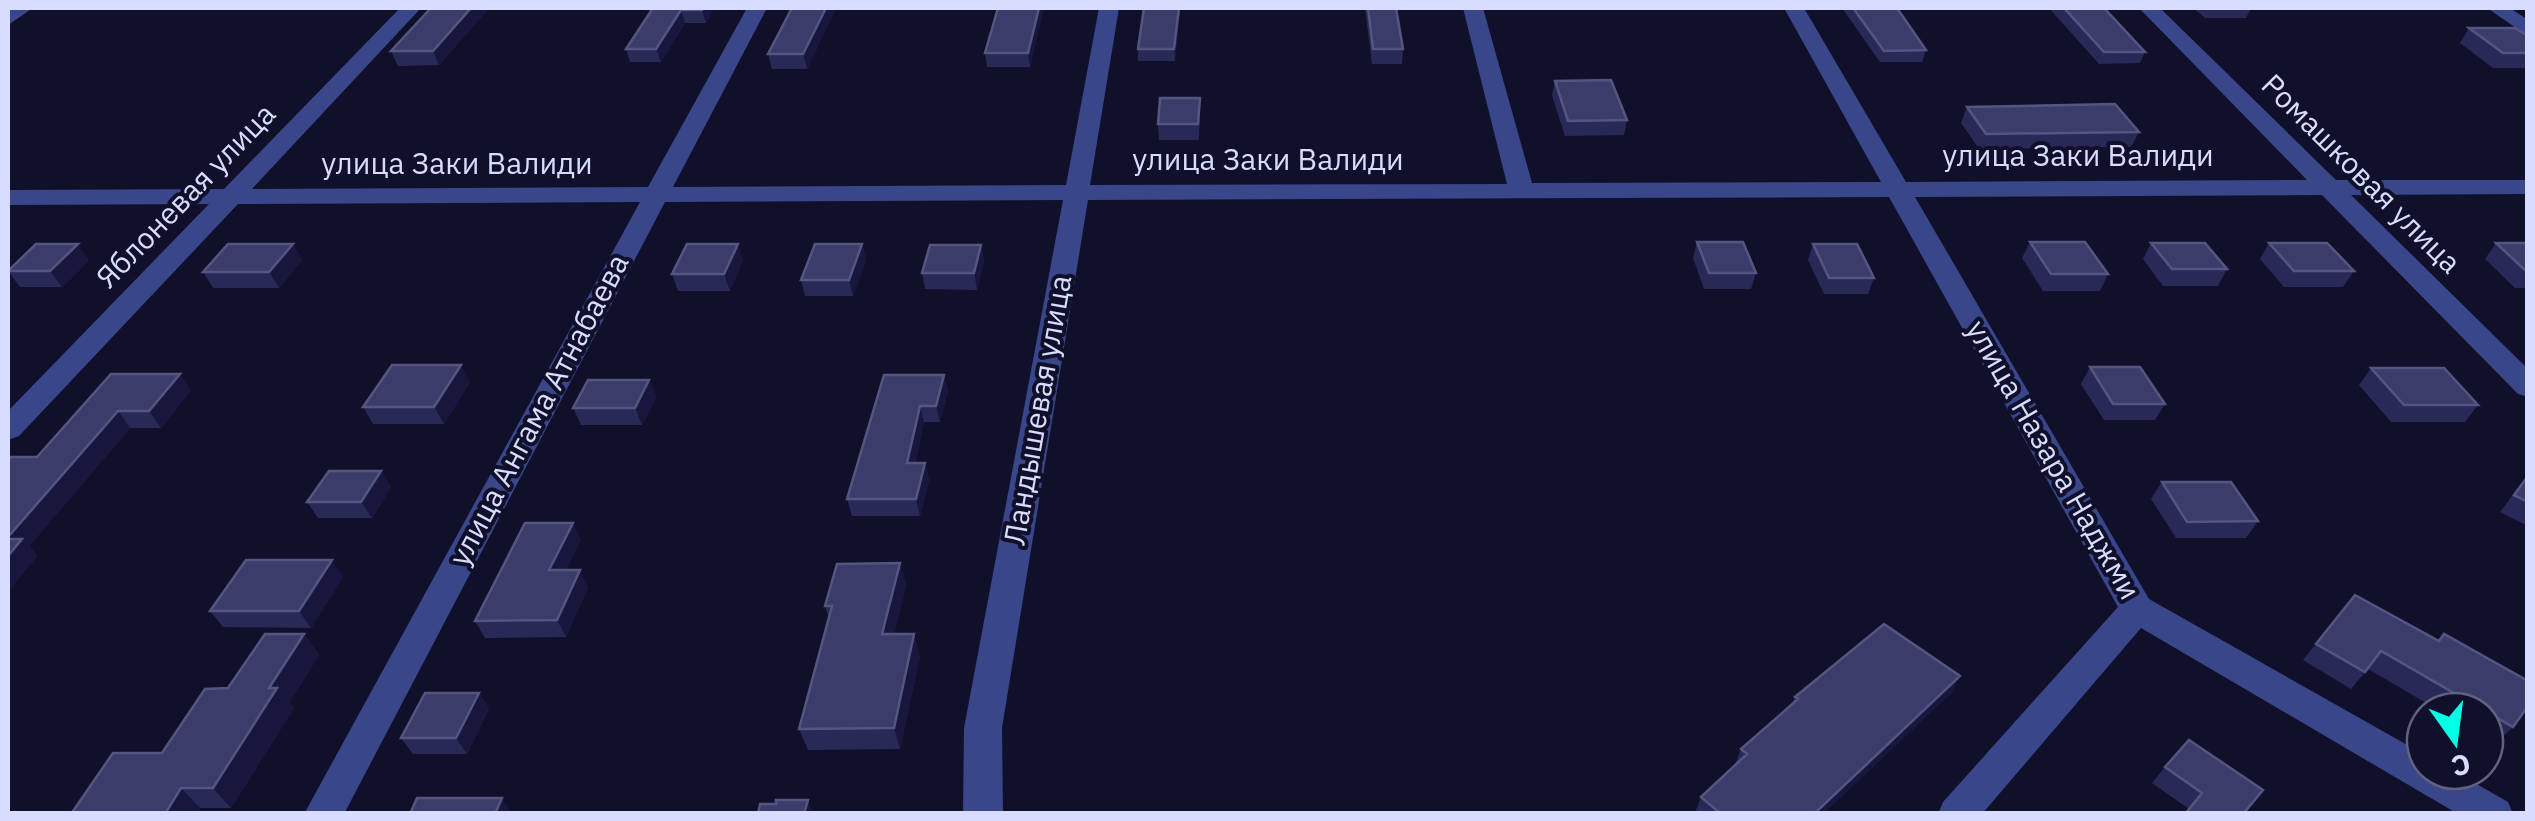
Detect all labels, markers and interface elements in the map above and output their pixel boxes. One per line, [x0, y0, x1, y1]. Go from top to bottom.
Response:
street label: Ромашковая улица [2254, 65, 2470, 281]
street label: Яблоневая улица [87, 94, 283, 296]
street label: улица Заки Валиди [1942, 135, 2214, 174]
street label: улица Заки Валиди [1132, 139, 1404, 178]
street label: улица Заки Валиди [321, 143, 593, 182]
street label: улица Ангама Атнабаева [439, 247, 637, 572]
street label: Ландышевая улица [994, 272, 1079, 548]
street label: улица Назара Наджми [1958, 313, 2150, 606]
north arrow [2405, 691, 2505, 791]
text: С [2448, 746, 2474, 786]

